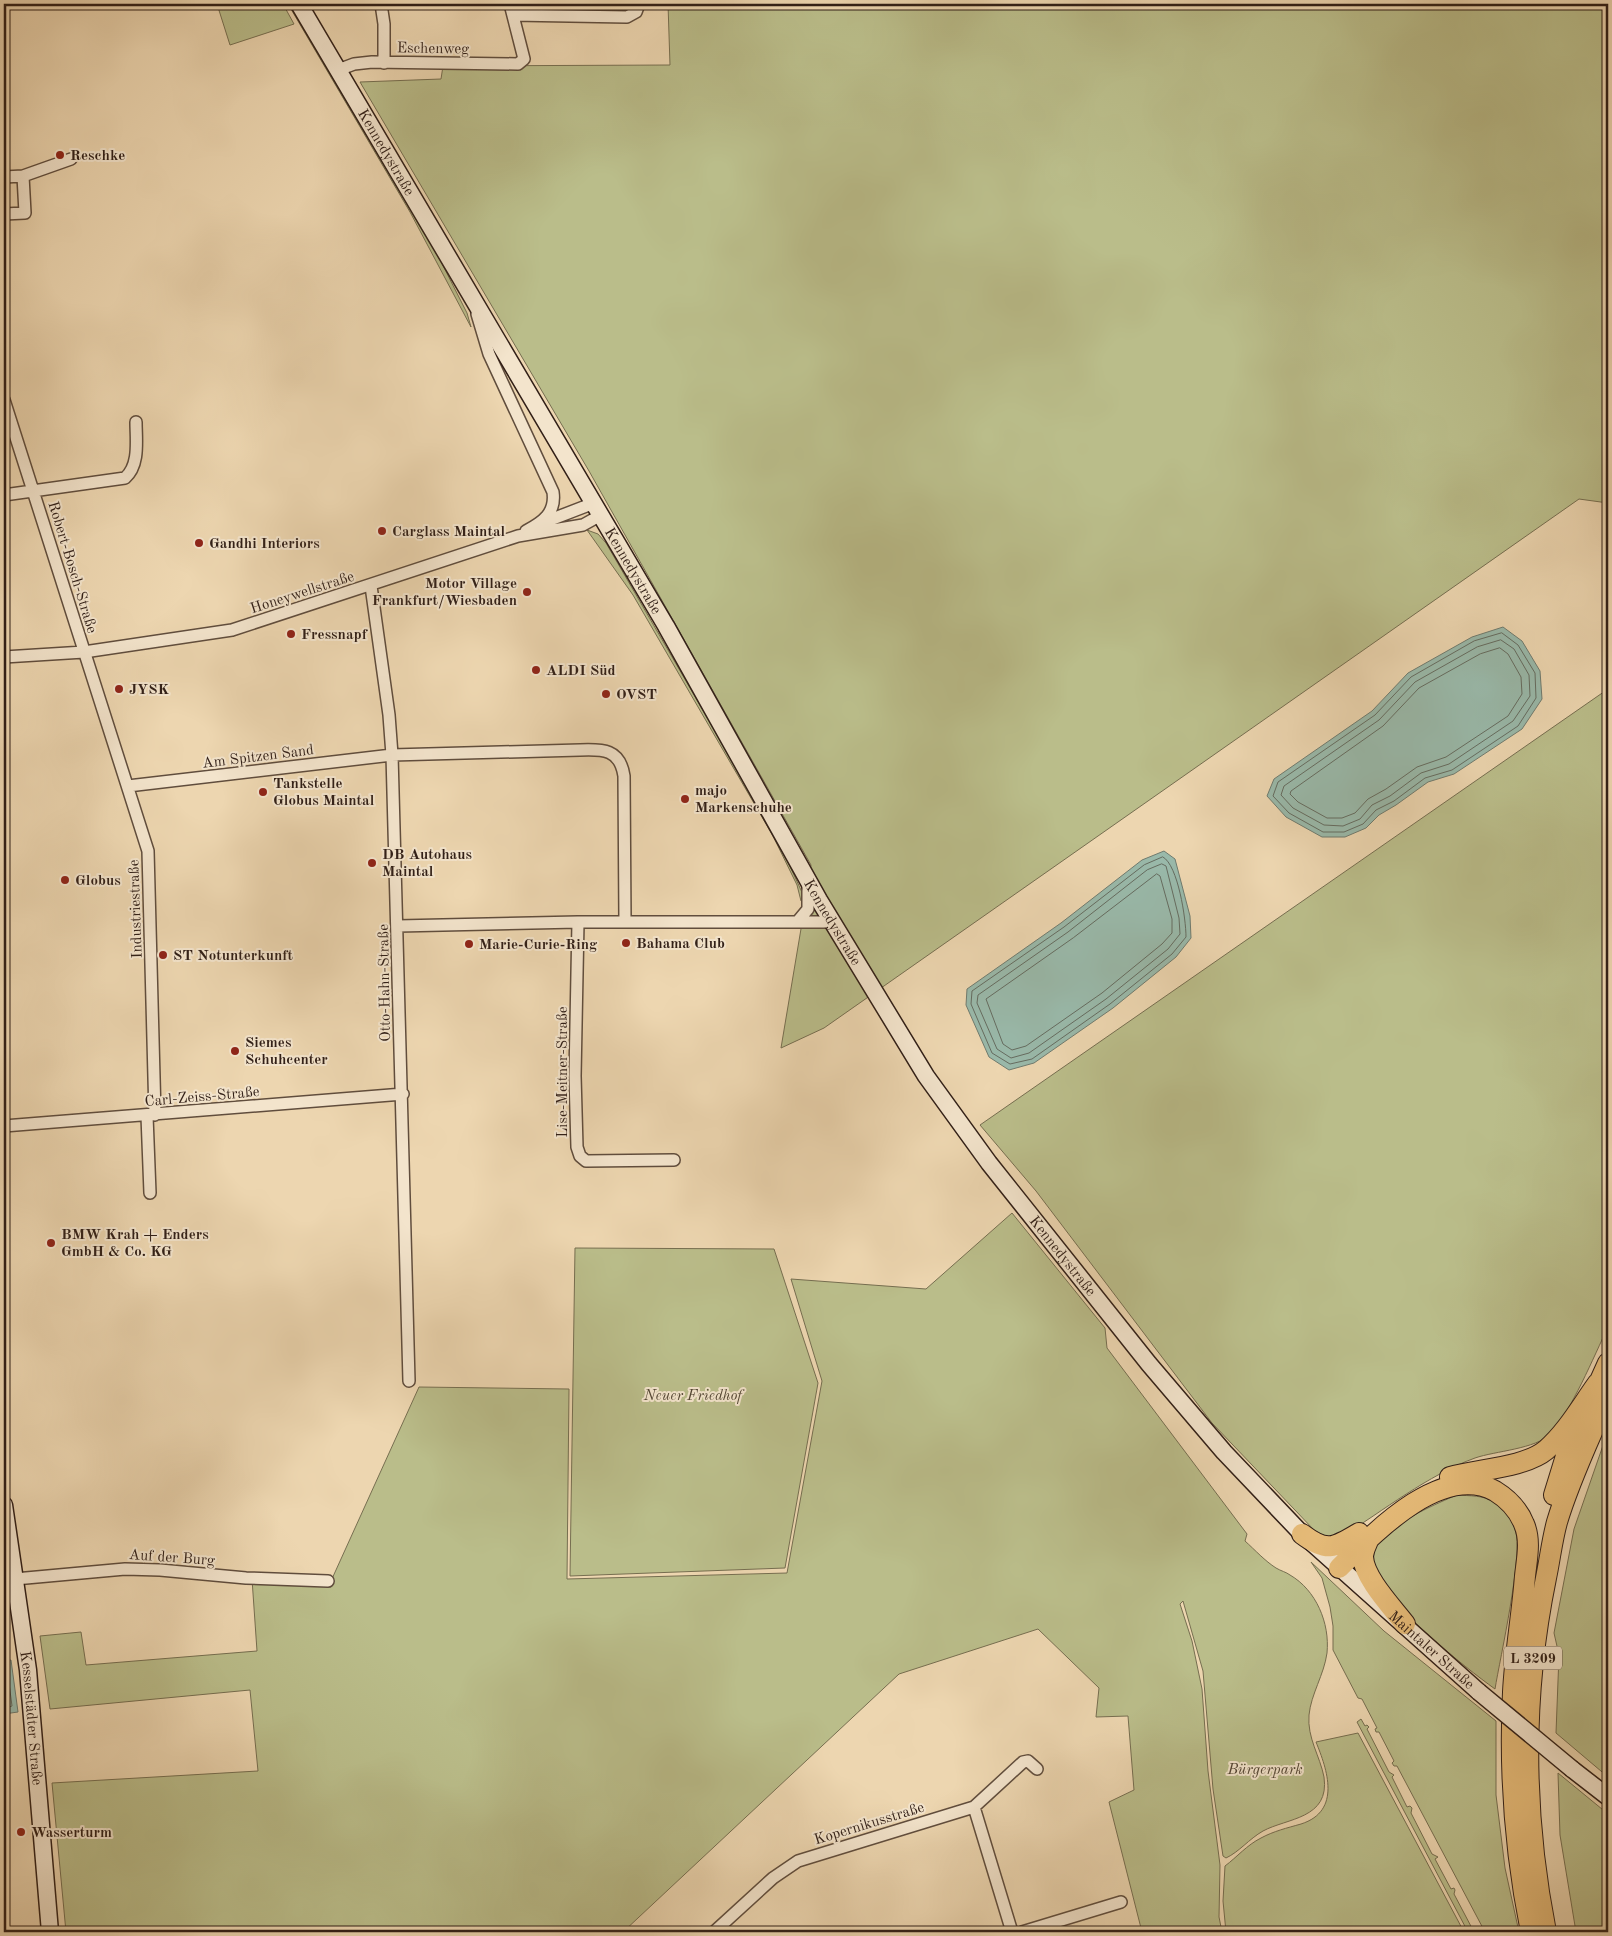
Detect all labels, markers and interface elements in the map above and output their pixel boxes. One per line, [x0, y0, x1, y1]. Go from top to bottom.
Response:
street label: Eschenweg [397, 41, 469, 58]
street label: Kennedystraße [354, 107, 416, 199]
marker: Reschke [54, 149, 66, 161]
place label: Reschke [70, 149, 125, 164]
street label: Robert-Bosch-Straße [44, 500, 99, 635]
marker: Carglass Maintal [376, 525, 388, 537]
place label: Carglass Maintal [392, 525, 506, 540]
street label: Kennedystraße [601, 526, 663, 617]
marker: Gandhi Interiors [193, 537, 205, 549]
place label: Gandhi Interiors [209, 537, 320, 552]
street label: Honeywellstraße [249, 570, 356, 617]
place label: Motor Village Frankfurt/Wiesbaden [372, 577, 517, 609]
marker: Motor Village Frankfurt/Wiesbaden [521, 586, 533, 598]
marker: Fressnapf [285, 628, 297, 640]
place label: Fressnapf [301, 628, 369, 643]
marker: ALDI Süd [530, 664, 542, 676]
place label: ALDI Süd [546, 664, 616, 679]
marker: JYSK [113, 683, 125, 695]
place label: JYSK [129, 683, 169, 698]
marker: OVST [600, 688, 612, 700]
place label: OVST [616, 688, 657, 703]
street label: Am Spitzen Sand [201, 743, 315, 772]
place label: Tankstelle Globus Maintal [273, 777, 375, 809]
place label: majo Markenschuhe [695, 784, 792, 816]
marker: Tankstelle Globus Maintal [257, 786, 269, 798]
marker: majo Markenschuhe [679, 793, 691, 805]
place label: DB Autohaus Maintal [382, 848, 472, 880]
marker: DB Autohaus Maintal [366, 857, 378, 869]
street label: Industriestraße [127, 859, 146, 959]
marker: Globus [59, 874, 71, 886]
place label: Globus [75, 874, 121, 889]
street label: Kennedystraße [800, 877, 863, 969]
street label: Otto-Hahn-Straße [377, 924, 394, 1042]
marker: Bahama Club [620, 937, 632, 949]
place label: Bahama Club [636, 937, 725, 952]
marker: Marie-Curie-Ring [463, 938, 475, 950]
place label: Marie-Curie-Ring [479, 938, 598, 953]
marker: ST Notunterkunft [157, 949, 169, 961]
place label: ST Notunterkunft [173, 949, 294, 964]
street label: Lise-Meitner-Straße [556, 1006, 571, 1138]
place label: Siemes Schuhcenter [245, 1036, 328, 1068]
marker: Siemes Schuhcenter [229, 1045, 241, 1057]
street label: Carl-Zeiss-Straße [144, 1085, 260, 1110]
street label: Kennedystraße [1026, 1214, 1098, 1300]
place label: BMW Krah + Enders GmbH & Co. KG [61, 1228, 209, 1260]
marker: BMW Krah + Enders GmbH & Co. KG [45, 1237, 57, 1249]
park label: Neuer Friedhof [643, 1389, 744, 1404]
street label: Auf der Burg [128, 1548, 215, 1569]
street label: Maintaler Straße [1385, 1609, 1476, 1693]
road number: L 3209 [1504, 1646, 1562, 1670]
street label: Kesselstädter Straße [16, 1650, 44, 1786]
park label: Bürgerpark [1226, 1763, 1303, 1778]
street label: Kopernikusstraße [813, 1801, 926, 1848]
marker: Wasserturm [15, 1826, 27, 1838]
place label: Wasserturm [31, 1826, 112, 1841]

